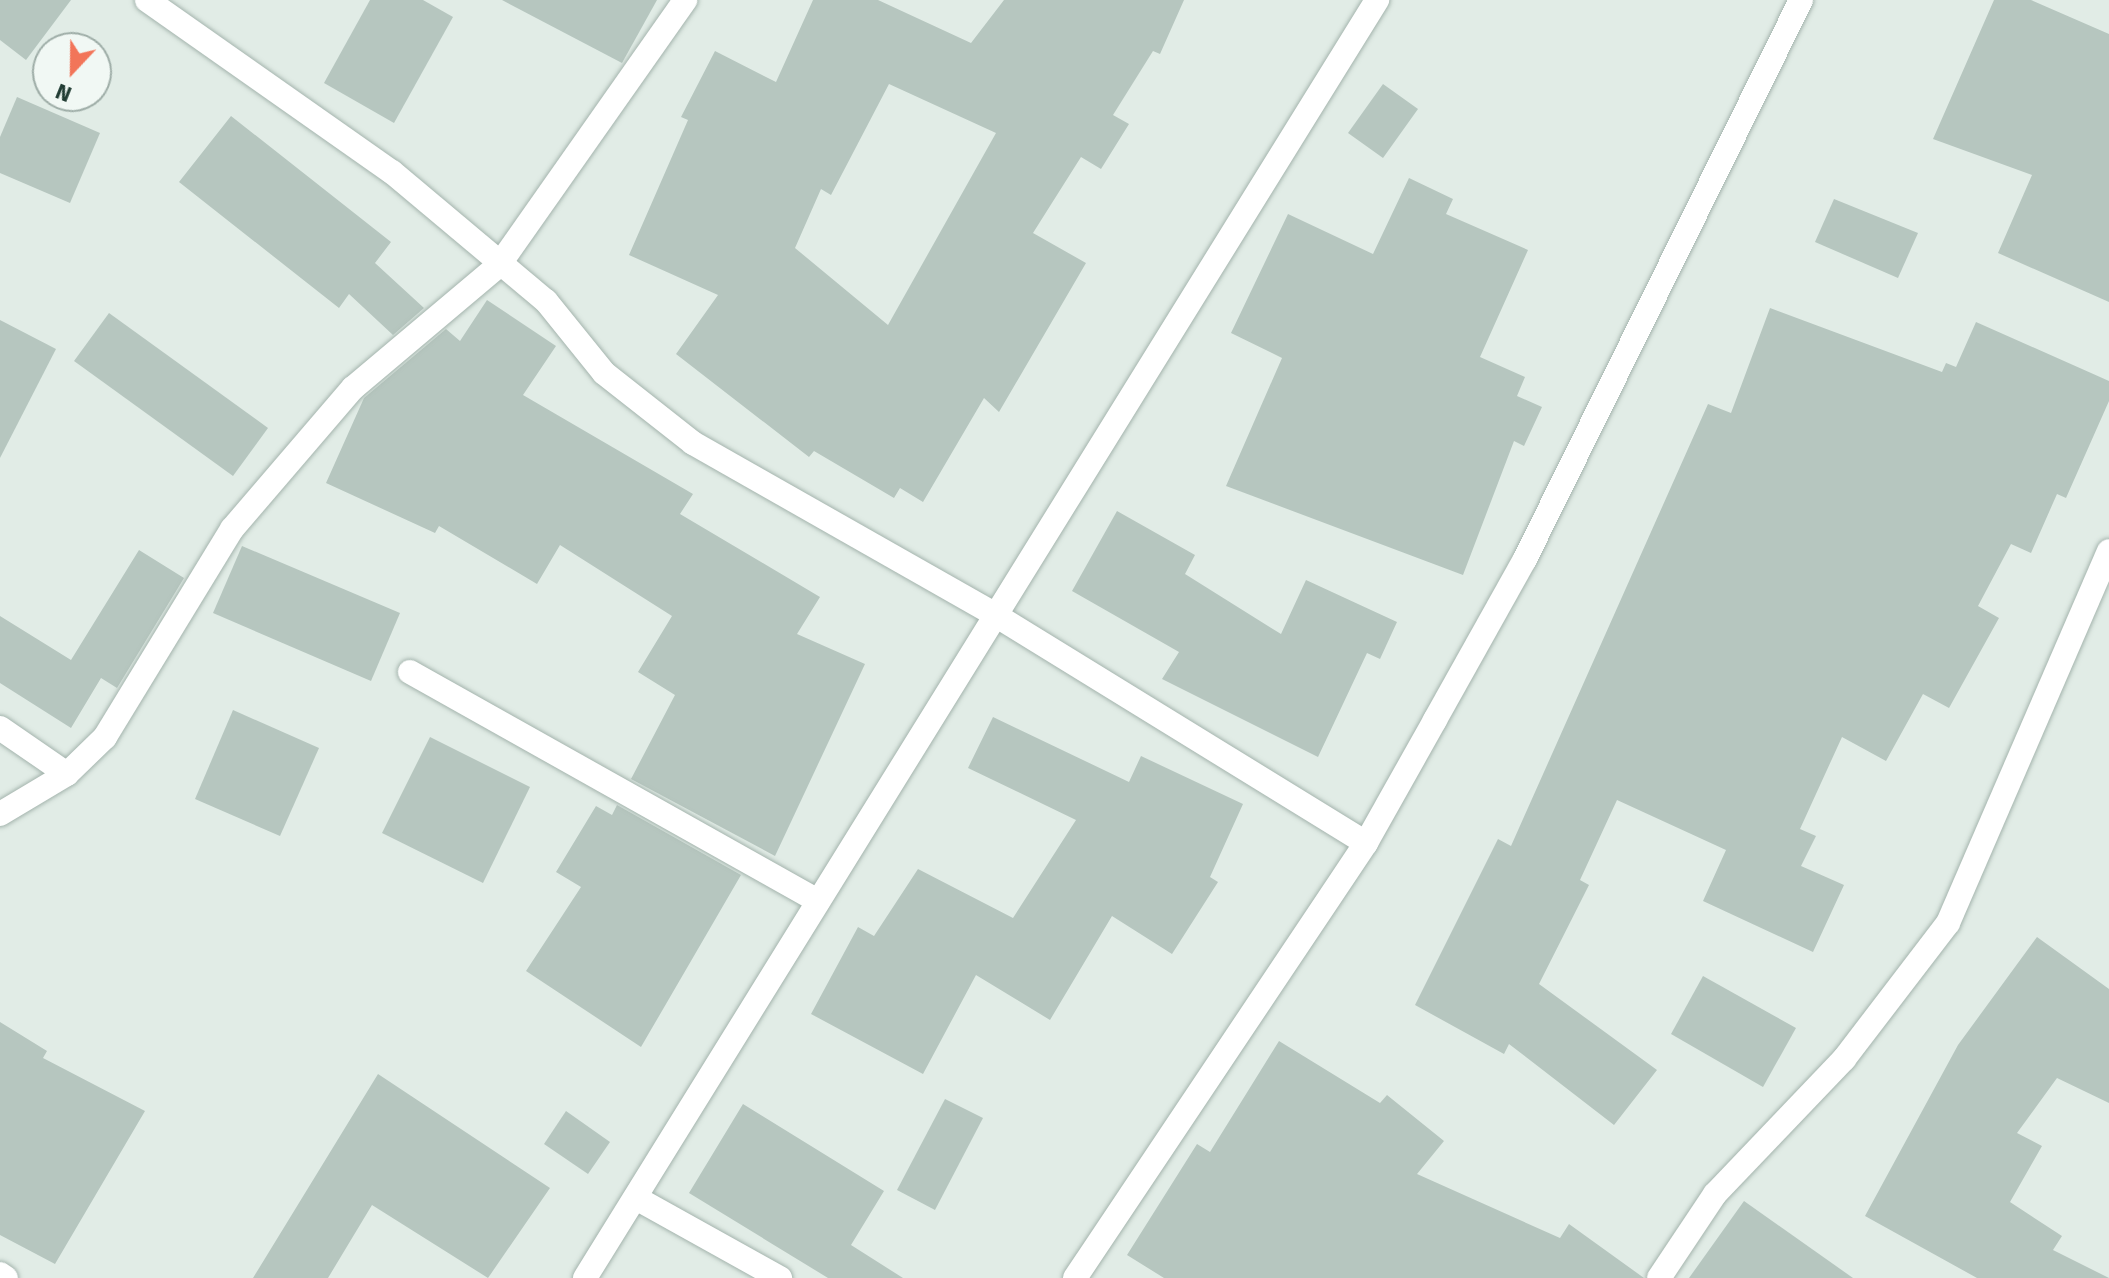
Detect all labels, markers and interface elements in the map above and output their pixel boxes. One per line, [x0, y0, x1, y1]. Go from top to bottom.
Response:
north arrow [32, 32, 112, 112]
text: N [52, 78, 75, 108]

